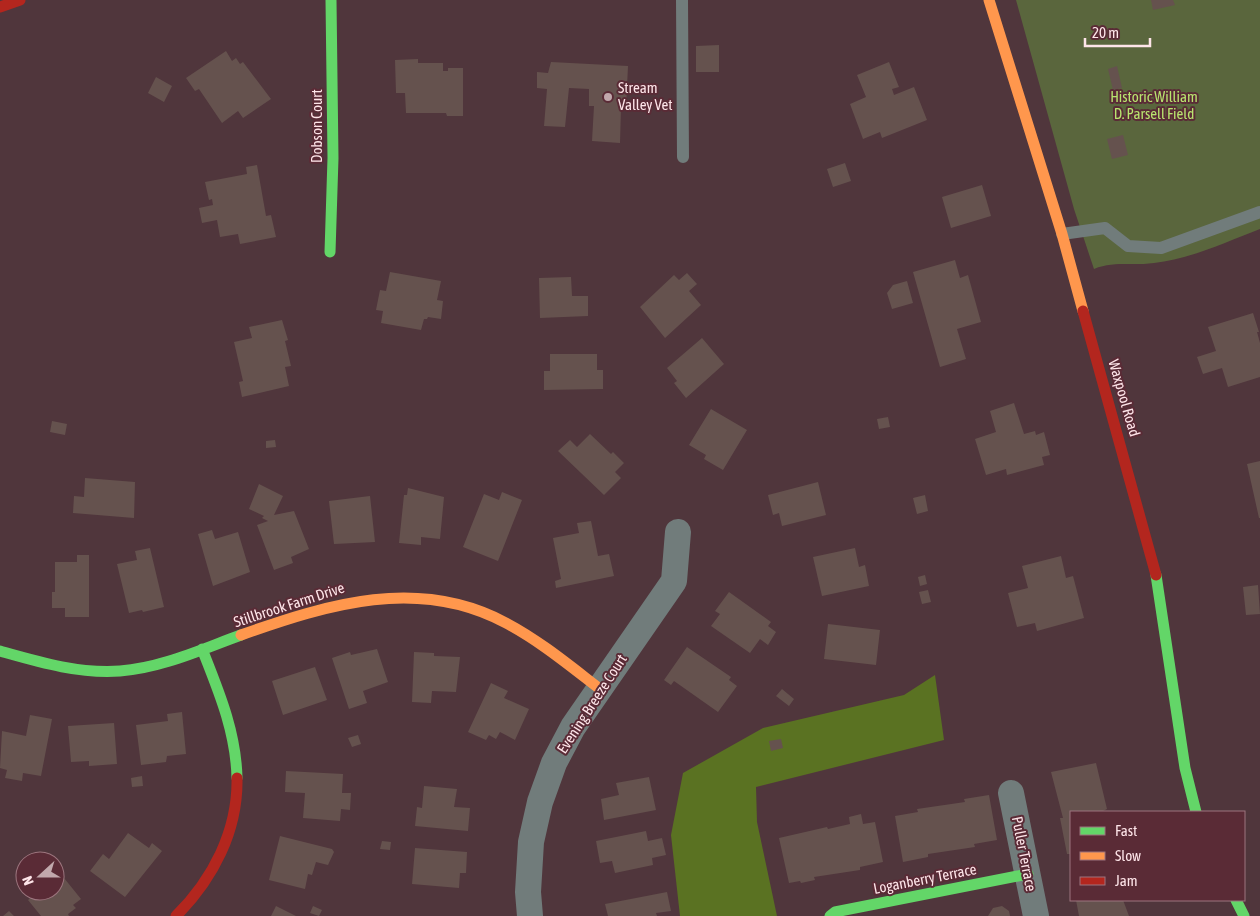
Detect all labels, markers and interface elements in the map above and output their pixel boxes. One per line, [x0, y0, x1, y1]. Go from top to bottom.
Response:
scale bar [1085, 15, 1150, 47]
text: 20 m [1092, 24, 1119, 41]
place label: Stream Valley Vet [618, 79, 673, 113]
park label: Historic William D. Parsell Field [1110, 88, 1198, 122]
street label: Dobson Court [308, 89, 325, 163]
marker: Stream Valley Vet [602, 91, 614, 103]
street label: Waxpool Road [1105, 357, 1144, 438]
street label: Stillbrook Farm Drive [231, 579, 347, 630]
street label: Evening Breeze Court [553, 651, 630, 756]
legend [1070, 811, 1245, 901]
street label: Puller Terrace [1009, 815, 1040, 893]
text: Fast [1115, 822, 1137, 839]
text: Slow [1115, 847, 1141, 864]
north arrow [15, 851, 65, 901]
street label: Loganberry Terrace [872, 860, 978, 897]
text: Jam [1115, 872, 1138, 889]
text: N [19, 874, 37, 887]

